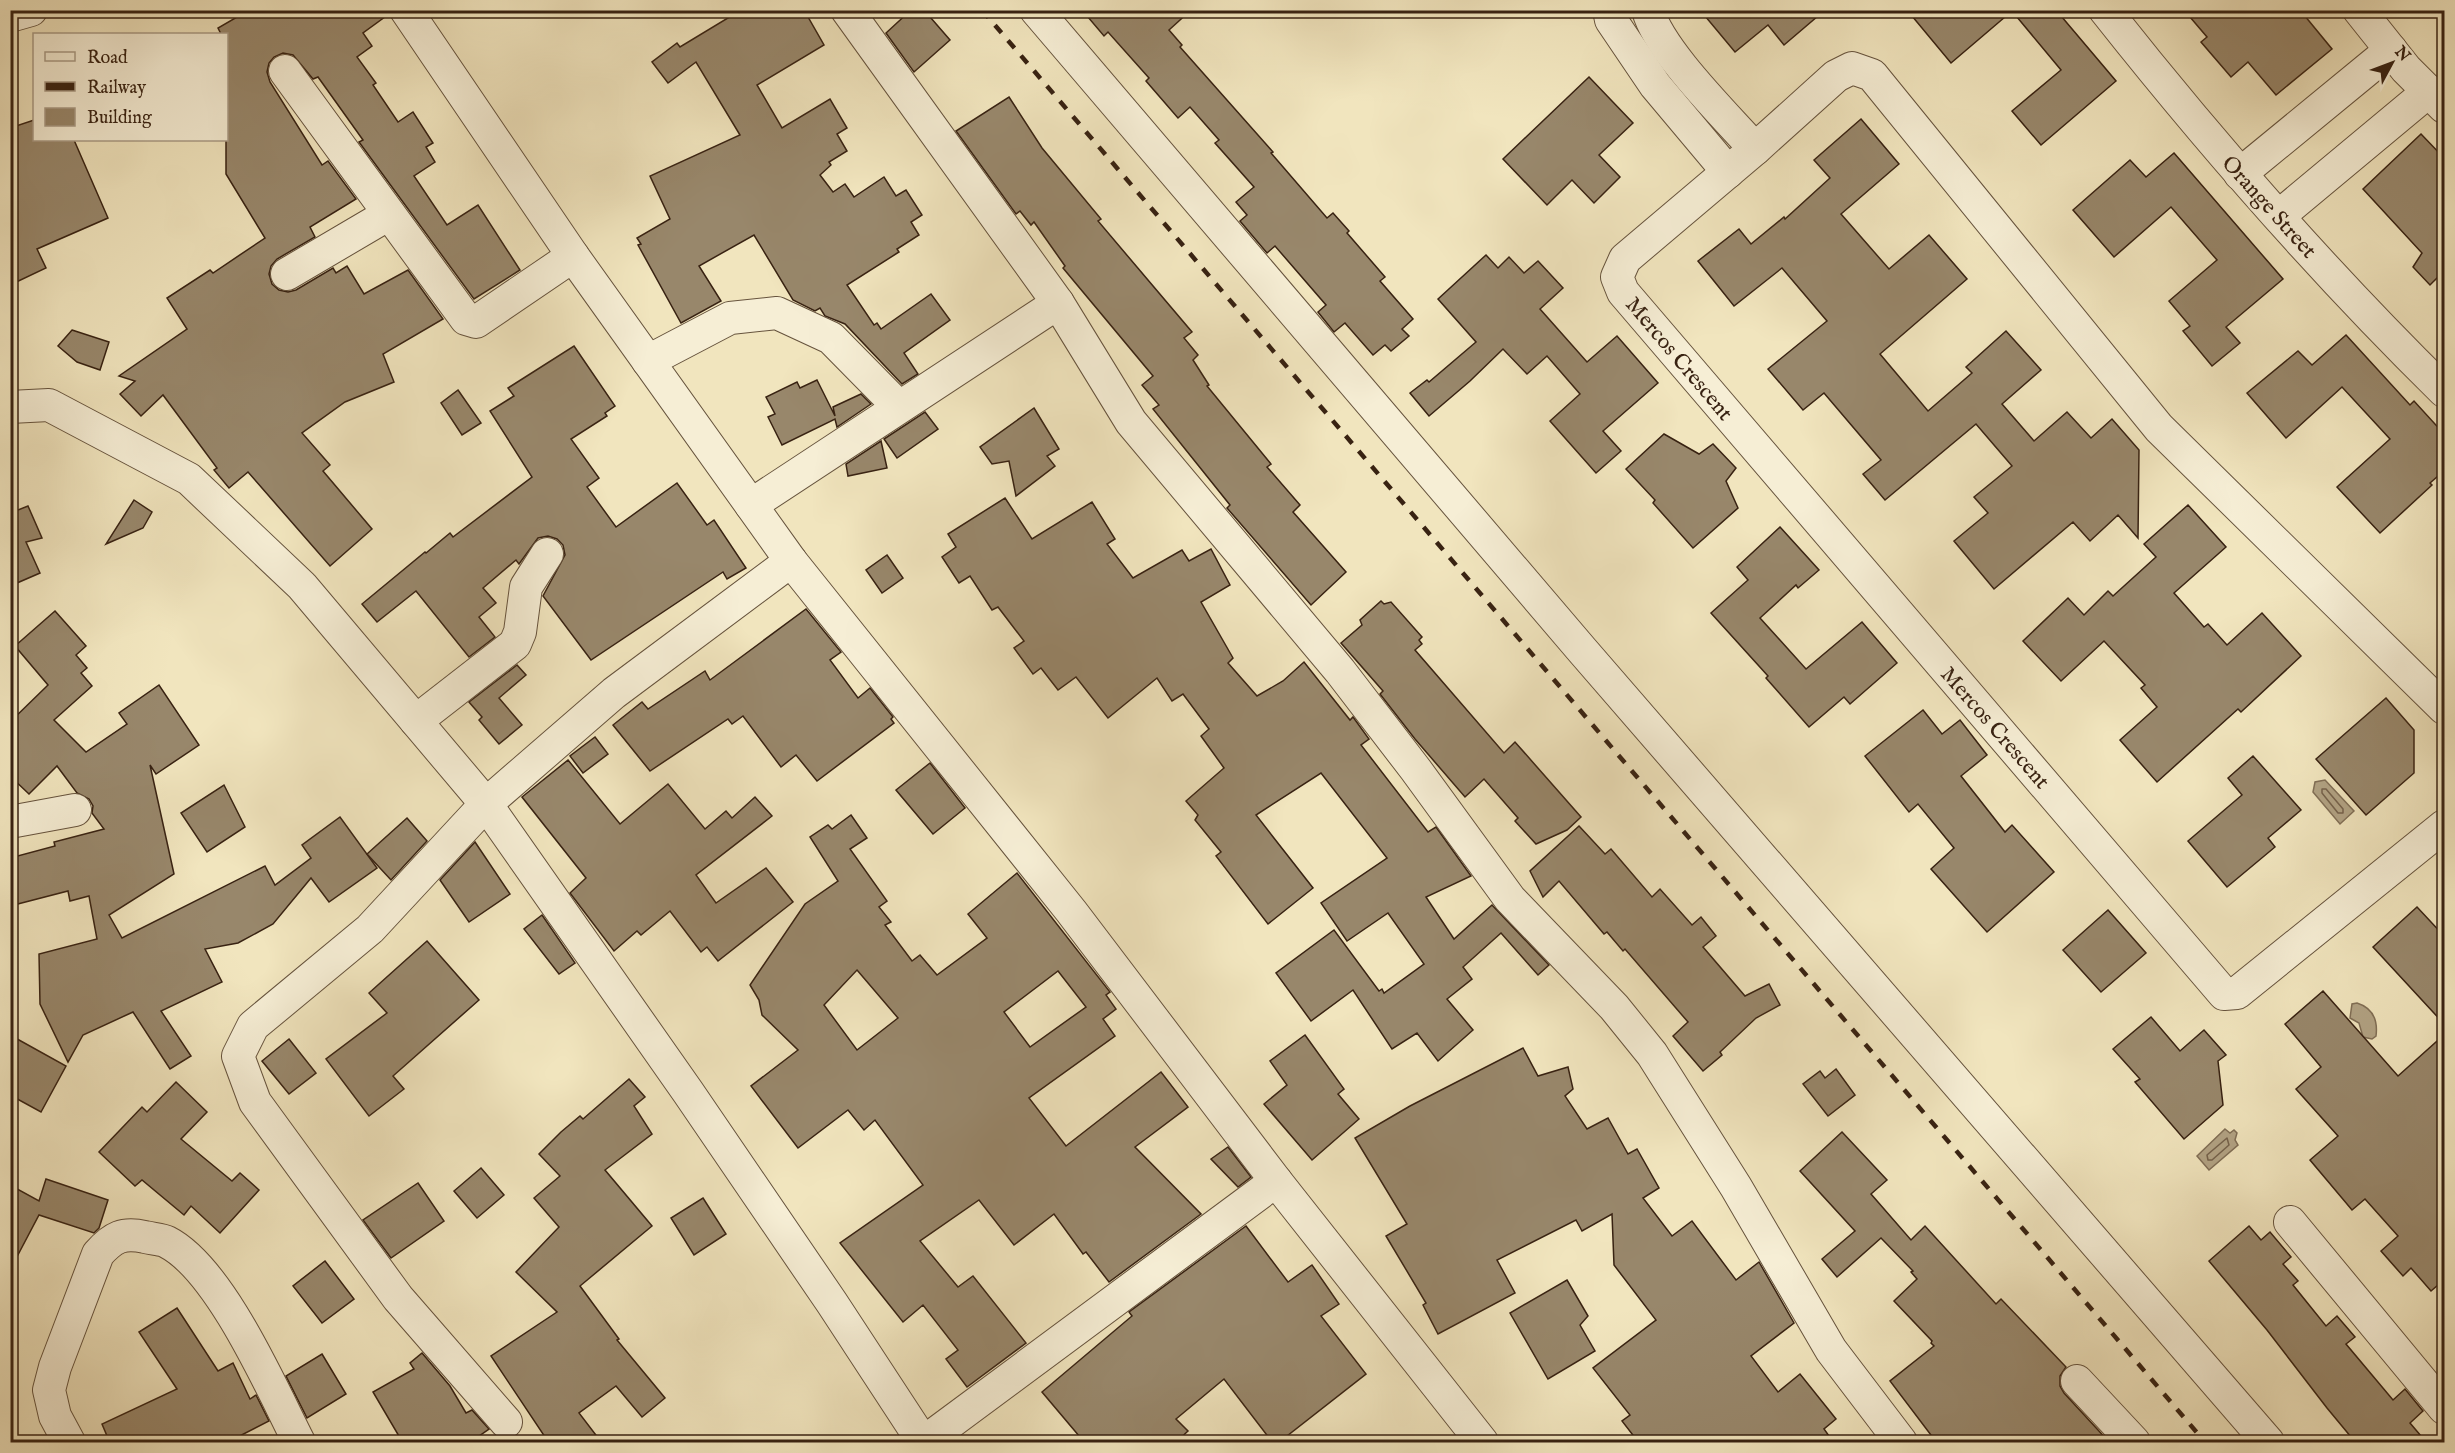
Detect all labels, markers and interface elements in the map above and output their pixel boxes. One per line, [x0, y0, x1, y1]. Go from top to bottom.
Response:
legend [33, 33, 228, 141]
north arrow [2362, 33, 2422, 93]
text: N [2389, 42, 2414, 66]
text: Road [87, 47, 128, 70]
text: Railway [87, 77, 146, 100]
text: Building [87, 107, 152, 130]
street label: Orange Street [2215, 150, 2322, 265]
street label: Mercos Crescent [1619, 292, 1739, 427]
street label: Mercos Crescent [1934, 661, 2055, 795]

